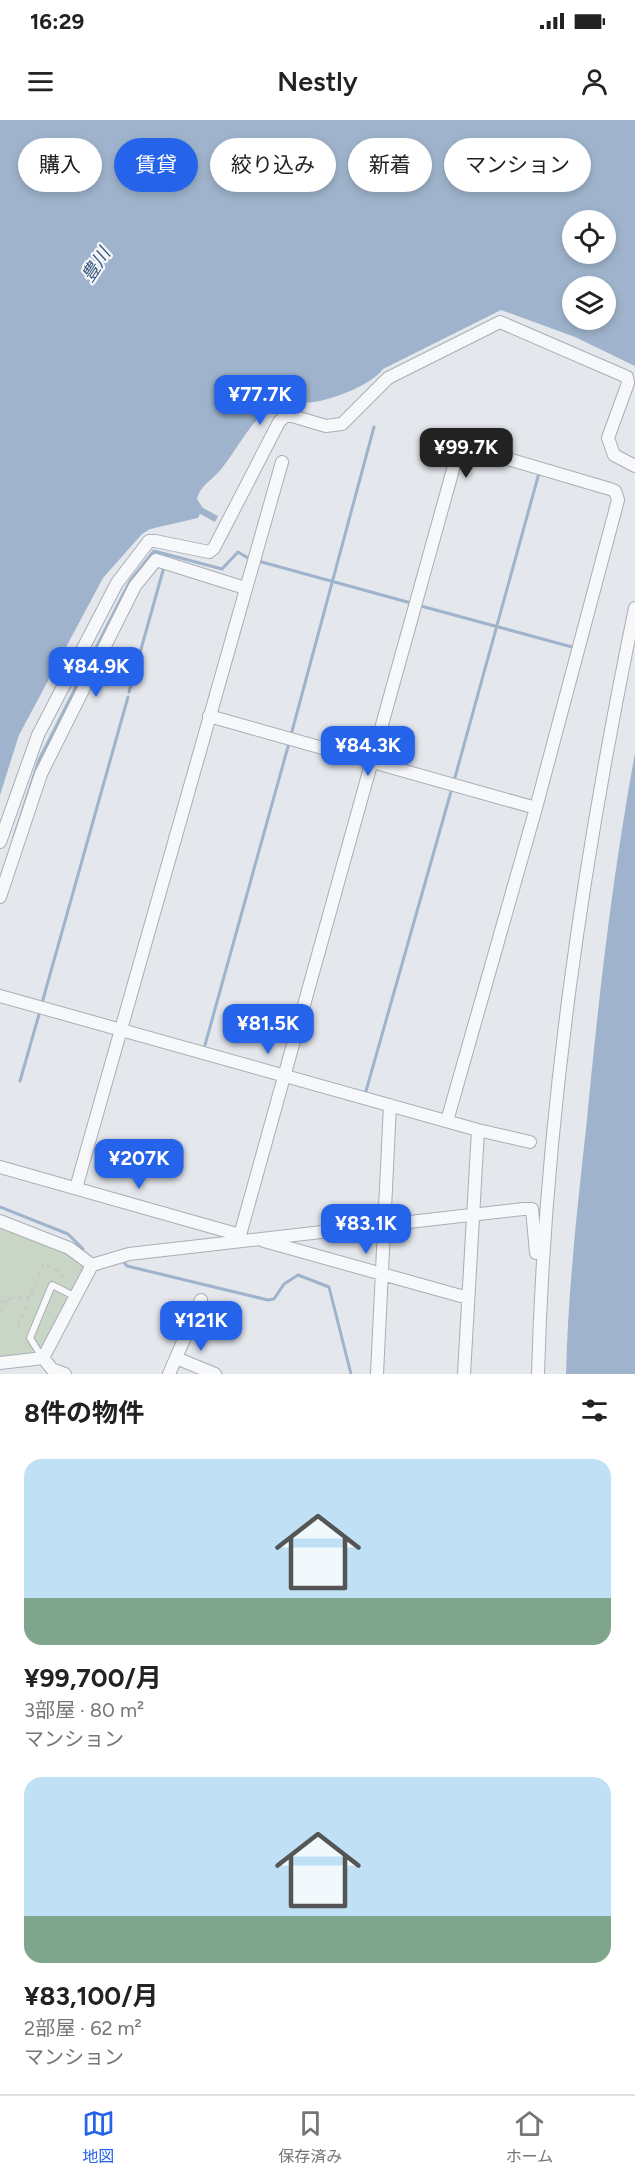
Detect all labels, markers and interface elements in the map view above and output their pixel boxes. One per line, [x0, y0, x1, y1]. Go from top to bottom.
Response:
text: 16:29 [30, 8, 84, 35]
icon: menu [24, 65, 57, 98]
text: Nestly [277, 65, 358, 98]
icon: person [578, 65, 611, 98]
chip: 購入 [18, 138, 102, 192]
chip: 賃貸 [114, 138, 198, 192]
chip: 絞り込み [210, 138, 336, 192]
chip: 新着 [348, 138, 432, 192]
chip: マンション [444, 138, 591, 192]
map controls [562, 210, 616, 330]
button: locate [562, 210, 616, 264]
water label: 豊川 [77, 242, 116, 286]
button: layers [562, 276, 616, 330]
pin: ¥77.7K [211, 375, 309, 426]
text: ¥77.7K [228, 382, 292, 406]
pin: ¥99.7K [417, 428, 515, 479]
text: ¥99.7K [434, 435, 498, 459]
pin: ¥84.9K [47, 647, 145, 698]
text: ¥84.9K [63, 654, 129, 678]
pin: ¥84.3K [319, 726, 417, 777]
text: ¥84.3K [335, 733, 401, 757]
pin: ¥81.5K [219, 1004, 317, 1055]
text: ¥81.5K [237, 1011, 299, 1035]
pin: ¥207K [97, 1139, 181, 1190]
text: ¥207K [109, 1146, 169, 1170]
pin: ¥83.1K [317, 1204, 415, 1255]
text: ¥83.1K [335, 1211, 397, 1235]
pin: ¥121K [159, 1301, 243, 1352]
text: ¥121K [174, 1308, 228, 1332]
icon: filters [578, 1394, 611, 1427]
text: 8件の物件 [24, 1397, 144, 1429]
icon: home [264, 1498, 372, 1606]
text: ¥99,700/月 [24, 1662, 162, 1694]
text: 3部屋 · 80 m² [24, 1698, 144, 1722]
text: マンション [24, 1727, 124, 1751]
icon: home [264, 1816, 372, 1924]
text: ¥83,100/月 [24, 1980, 158, 2012]
text: 2部屋 · 62 m² [24, 2016, 142, 2040]
text: マンション [24, 2045, 124, 2069]
tab: 地図 [82, 2107, 115, 2167]
tab: 保存済み [278, 2107, 342, 2167]
tab: ホーム [506, 2107, 553, 2167]

